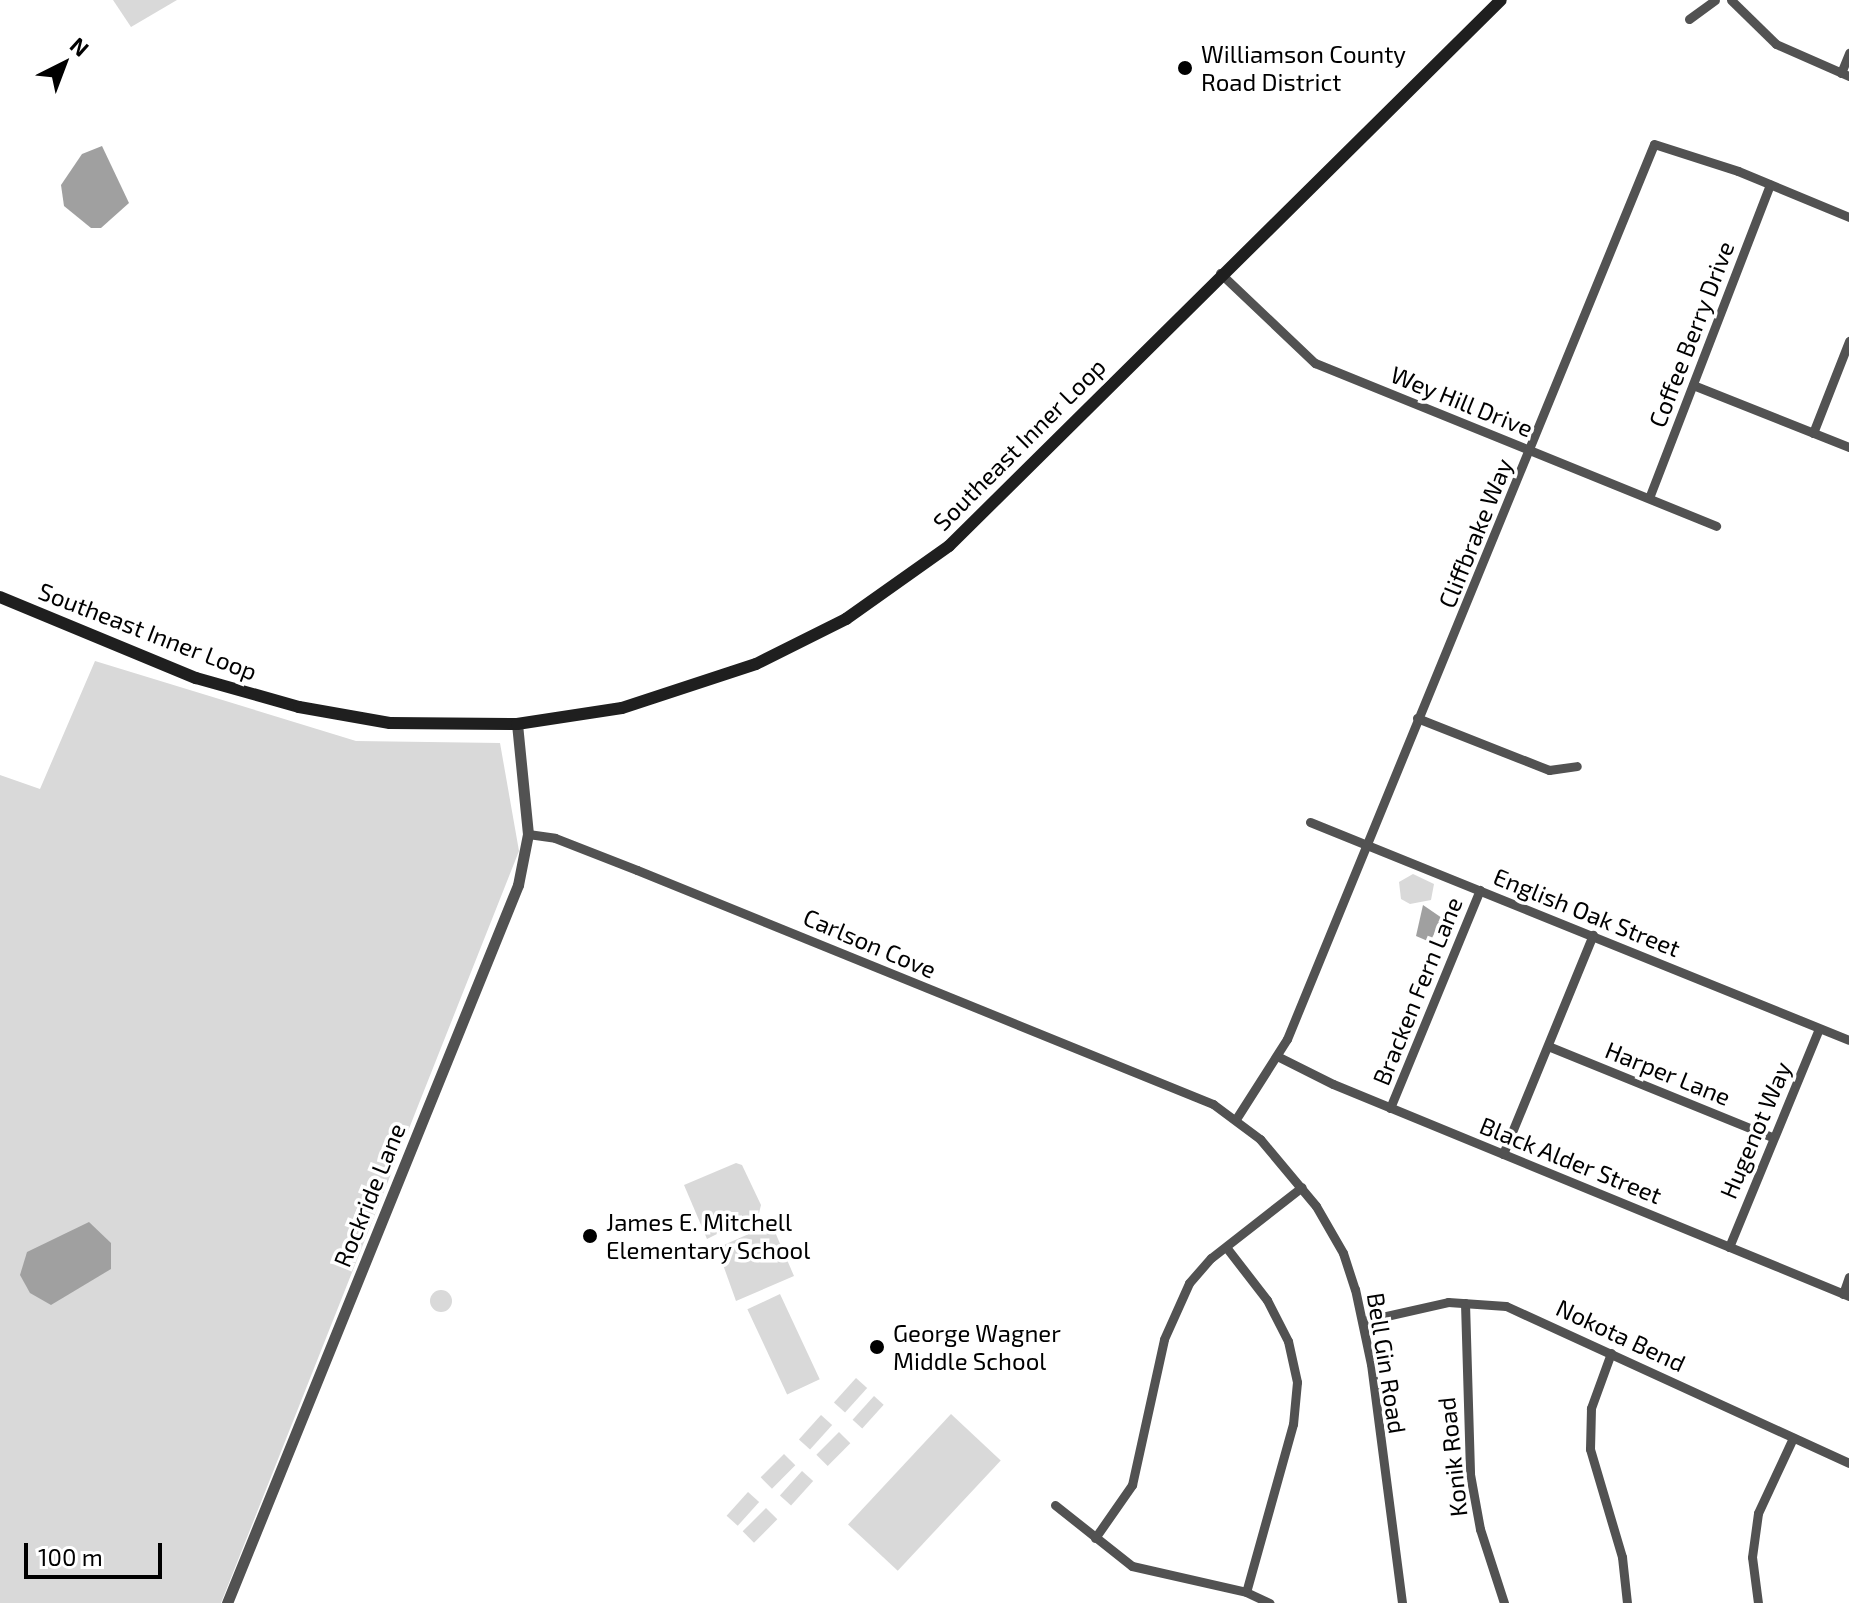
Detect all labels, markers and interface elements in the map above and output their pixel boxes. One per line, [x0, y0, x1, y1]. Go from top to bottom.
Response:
north arrow [24, 24, 104, 104]
text: N [65, 31, 95, 61]
place label: Williamson County Road District [1201, 40, 1406, 96]
marker: Williamson County Road District [1176, 59, 1194, 77]
street label: Coffee Berry Drive [1642, 237, 1740, 431]
street label: Southeast Inner Loop [927, 352, 1111, 536]
street label: Wey Hill Drive [1386, 359, 1538, 443]
street label: Cliffbrake Way [1432, 454, 1518, 612]
street label: Southeast Inner Loop [34, 576, 262, 686]
street label: English Oak Street [1489, 861, 1685, 963]
street label: Bracken Fern Lane [1366, 893, 1468, 1089]
street label: Carlson Cove [799, 902, 941, 984]
street label: Harper Lane [1601, 1035, 1735, 1111]
street label: Hugenot Way [1713, 1057, 1797, 1203]
street label: Black Alder Street [1475, 1110, 1667, 1210]
street label: Rockride Lane [327, 1119, 411, 1271]
place label: James E. Mitchell Elementary School [606, 1208, 811, 1264]
marker: James E. Mitchell Elementary School [581, 1227, 599, 1245]
street label: Bell Gin Road [1362, 1290, 1412, 1436]
street label: Nokota Bend [1552, 1293, 1690, 1377]
place label: George Wagner Middle School [893, 1319, 1061, 1375]
marker: George Wagner Middle School [868, 1338, 886, 1356]
street label: Konik Road [1431, 1396, 1473, 1518]
scale bar [28, 1527, 166, 1577]
text: 100 m [38, 1542, 103, 1571]

